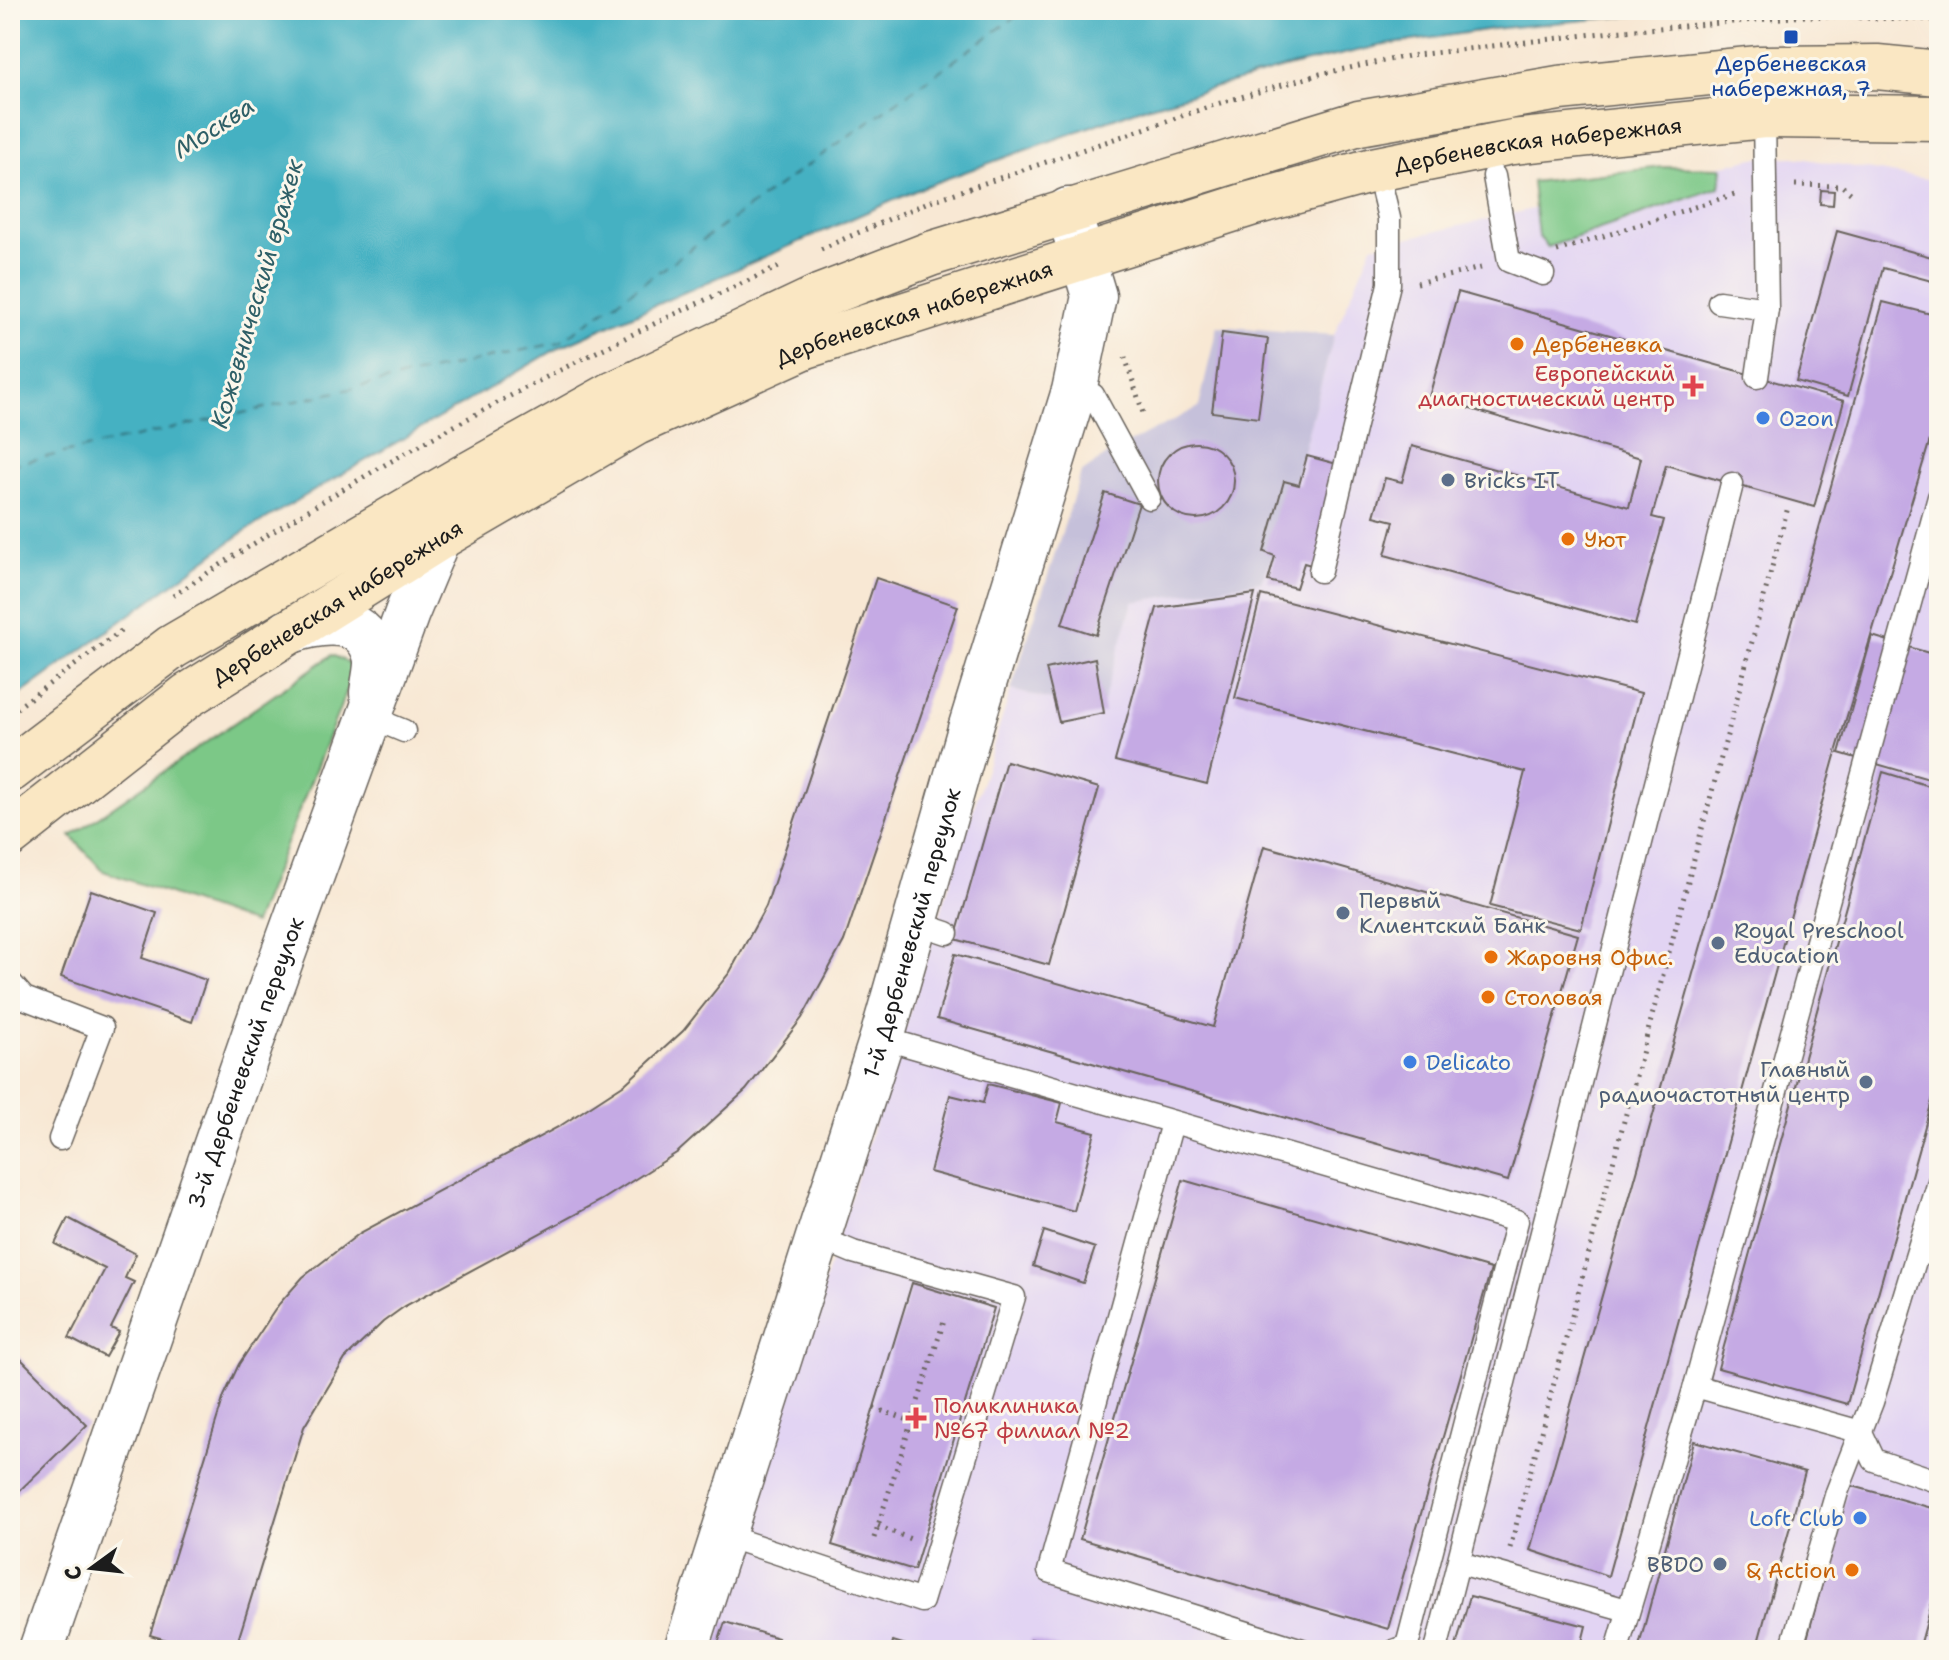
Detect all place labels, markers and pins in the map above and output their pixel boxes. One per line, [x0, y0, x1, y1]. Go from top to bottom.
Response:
marker: Дербеневская набережная, 7 [1782, 28, 1800, 46]
place label: Дербеневская набережная, 7 [1711, 49, 1871, 103]
place label: Дербеневка [1533, 330, 1662, 359]
marker: Дербеневка [1508, 335, 1526, 353]
place label: Европейский диагностический центр [1418, 359, 1675, 413]
marker: Европейский диагностический центр [1682, 375, 1704, 397]
place label: Ozon [1779, 404, 1834, 433]
marker: Ozon [1754, 409, 1772, 427]
place label: Bricks IT [1464, 466, 1560, 495]
marker: Bricks IT [1439, 471, 1457, 489]
place label: Уют [1584, 525, 1627, 554]
marker: Уют [1559, 530, 1577, 548]
place label: Первый Клиентский Банк [1359, 886, 1546, 940]
marker: Первый Клиентский Банк [1334, 904, 1352, 922]
place label: Royal Preschool Education [1734, 916, 1904, 970]
marker: Royal Preschool Education [1709, 934, 1727, 952]
place label: Жаровня Офис. [1507, 943, 1674, 972]
marker: Жаровня Офис. [1482, 948, 1500, 966]
place label: Столовая [1504, 983, 1603, 1012]
marker: Столовая [1479, 988, 1497, 1006]
place label: Delicato [1426, 1048, 1511, 1077]
marker: Delicato [1401, 1053, 1419, 1071]
place label: Главный радиочастотный центр [1599, 1055, 1850, 1109]
marker: Главный радиочастотный центр [1857, 1073, 1875, 1091]
place label: Поликлиника №67 филиал №2 [934, 1391, 1130, 1445]
marker: Поликлиника №67 филиал №2 [905, 1407, 927, 1429]
place label: Loft Club [1749, 1504, 1844, 1533]
marker: Loft Club [1851, 1509, 1869, 1527]
place label: BBDO [1647, 1550, 1704, 1579]
marker: BBDO [1711, 1555, 1729, 1573]
place label: & Action [1746, 1556, 1836, 1585]
marker: & Action [1843, 1561, 1861, 1579]

